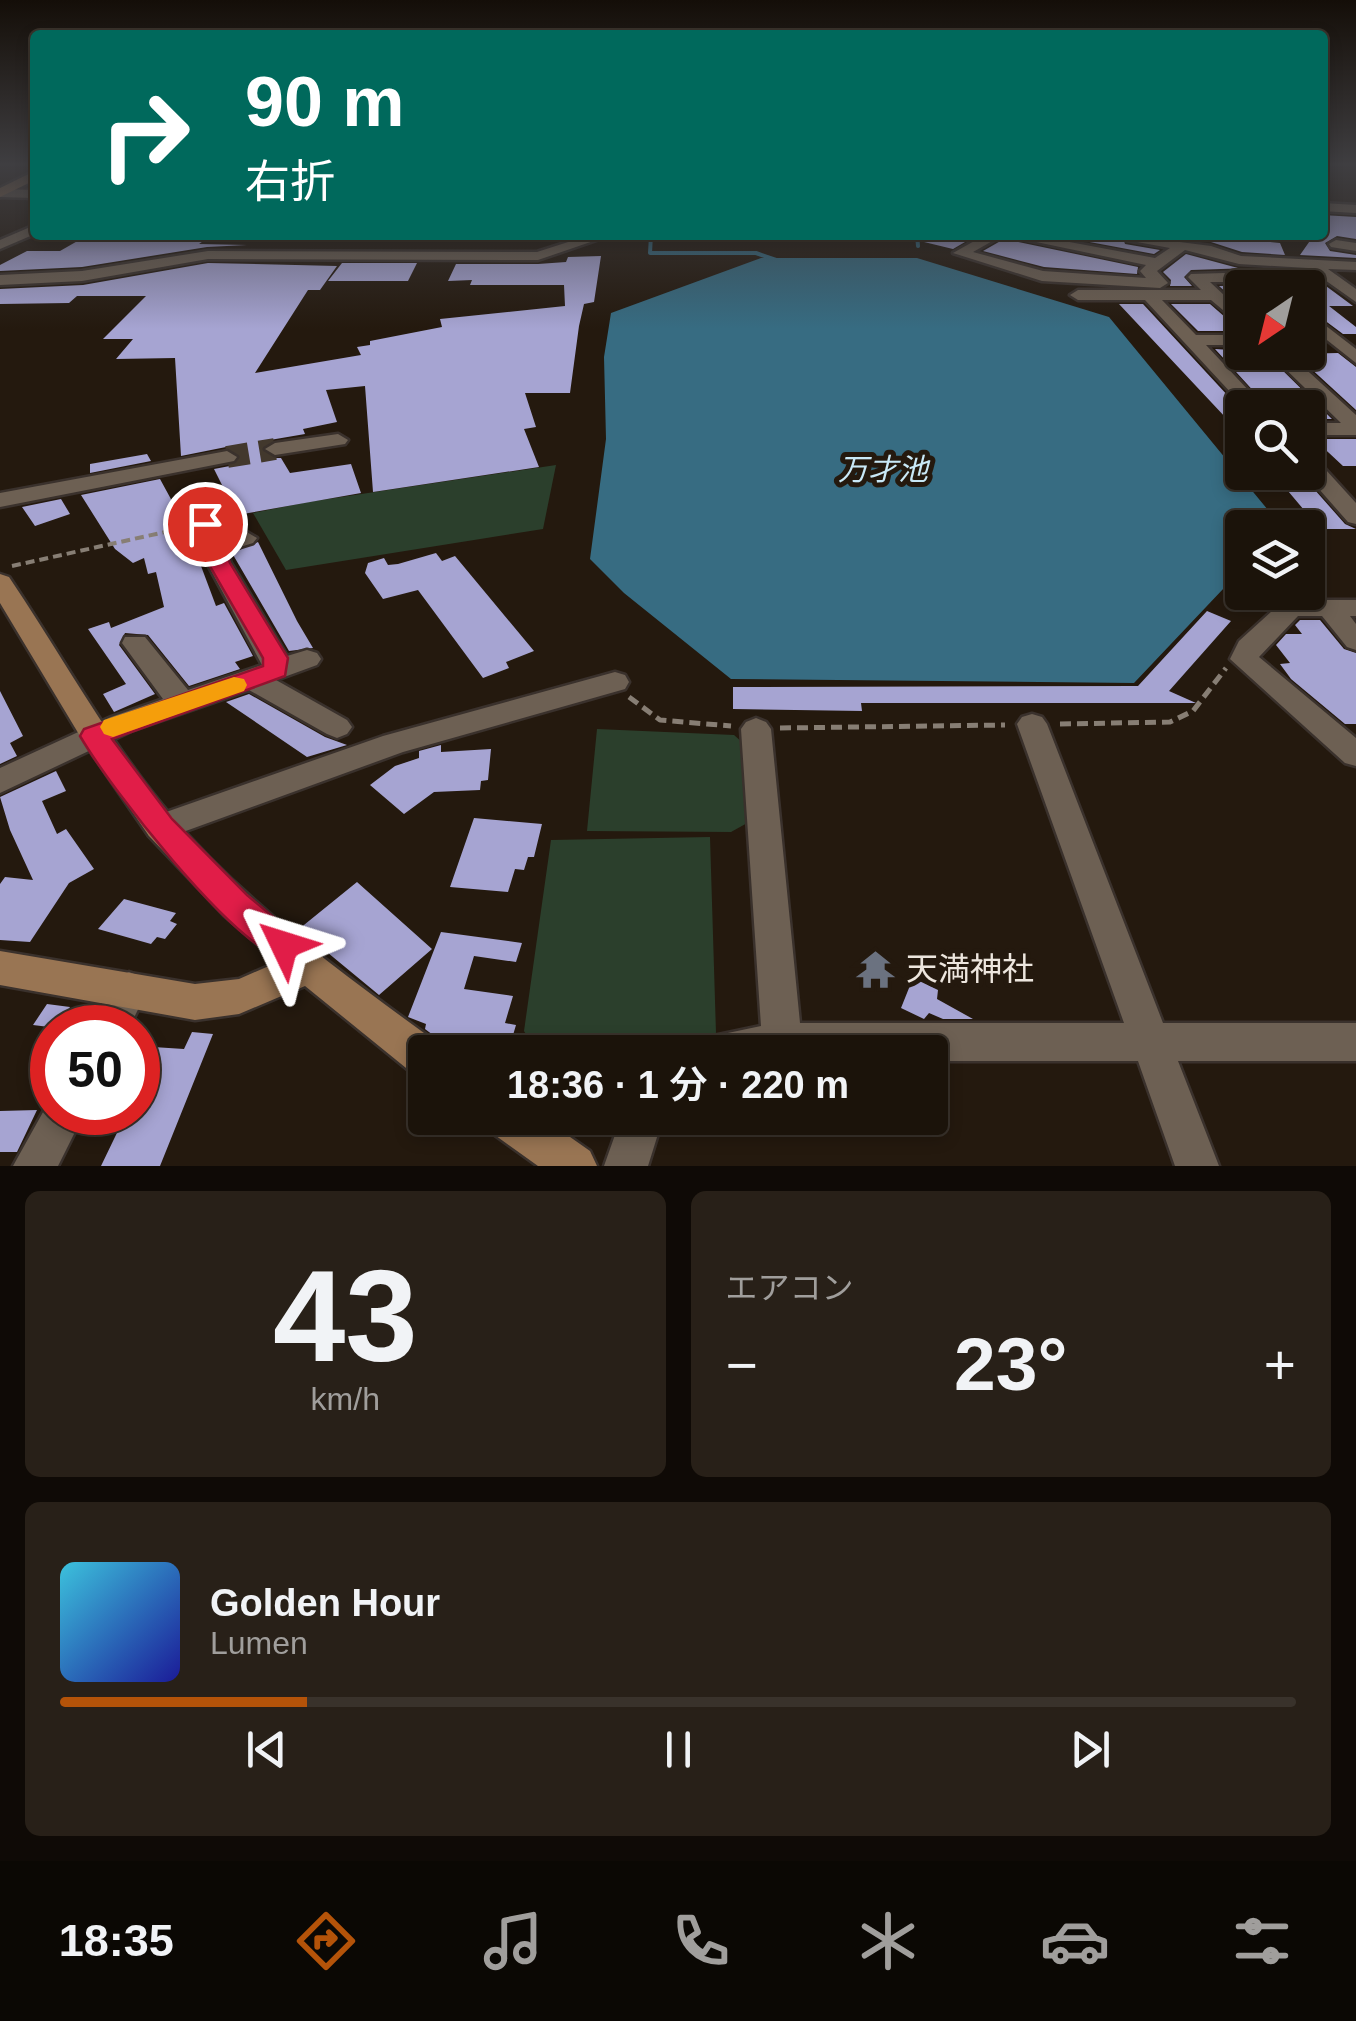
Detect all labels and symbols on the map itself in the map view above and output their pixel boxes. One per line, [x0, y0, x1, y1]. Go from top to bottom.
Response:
north arrow [1225, 270, 1325, 370]
water label: 万才池 [838, 453, 931, 486]
pin [163, 482, 248, 567]
position arrow [232, 893, 336, 997]
temple icon: 天満神社 [855, 948, 897, 990]
place label: 天満神社 [906, 951, 1034, 987]
speed limit sign: 50 [30, 1005, 160, 1135]

